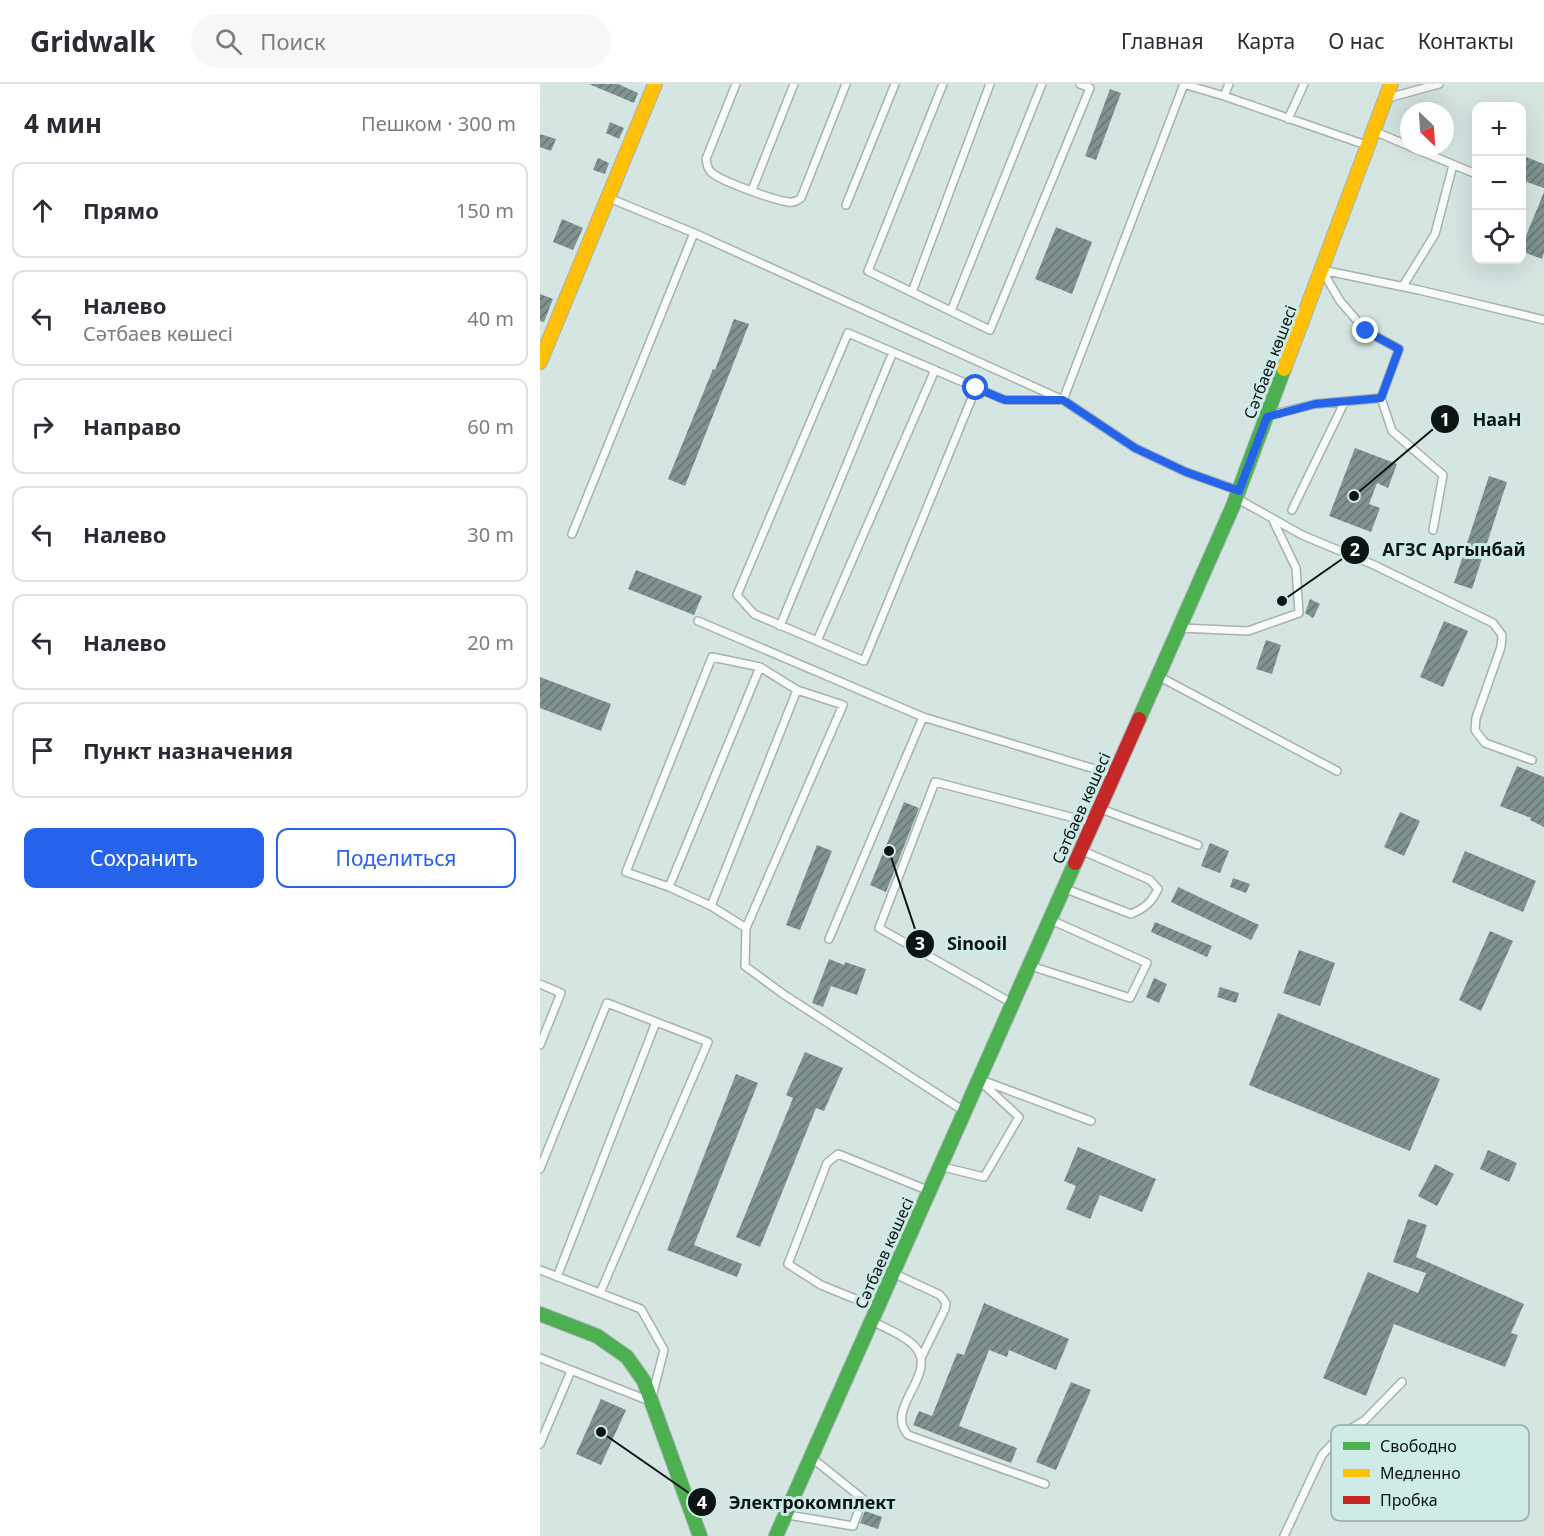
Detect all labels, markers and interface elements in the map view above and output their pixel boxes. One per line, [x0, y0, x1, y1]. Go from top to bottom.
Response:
search box [191, 14, 611, 68]
text: Gridwalk [30, 22, 155, 60]
icon: search [212, 25, 245, 58]
text: Поиск [260, 26, 326, 56]
text: Главная [1121, 27, 1204, 55]
text: Карта [1237, 27, 1295, 55]
text: О нас [1328, 27, 1385, 55]
text: Контакты [1418, 27, 1514, 55]
north arrow [1400, 102, 1454, 156]
map controls [1472, 102, 1526, 264]
button: + [1472, 102, 1526, 156]
text: 4 мин [24, 105, 102, 141]
text: Пешком · 300 m [361, 110, 516, 137]
button: − [1472, 156, 1526, 210]
icon: ahead [26, 194, 59, 227]
text: Прямо [83, 195, 159, 225]
text: 150 m [456, 197, 514, 224]
button: locate [1472, 210, 1526, 264]
text: Налево [83, 290, 166, 320]
icon: left [26, 302, 59, 335]
street label: Сәтбаев көшесі [1238, 302, 1302, 422]
text: 40 m [467, 305, 514, 332]
route end [1352, 317, 1378, 343]
text: Сәтбаев көшесі [83, 320, 233, 347]
route start [962, 374, 988, 400]
callout: НааН [1430, 401, 1533, 437]
text: 1 [1440, 407, 1450, 431]
text: НааН [1472, 407, 1522, 431]
icon: right [26, 410, 59, 443]
text: Направо [83, 411, 181, 441]
text: 60 m [467, 413, 514, 440]
icon: left [26, 518, 59, 551]
text: Налево [83, 519, 166, 549]
text: 30 m [467, 521, 514, 548]
callout: АГЗС Аргынбай [1340, 532, 1538, 568]
text: 2 [1350, 537, 1360, 561]
text: АГЗС Аргынбай [1382, 537, 1526, 561]
icon: left [26, 626, 59, 659]
text: Налево [83, 627, 166, 657]
text: 20 m [467, 629, 514, 656]
icon: arrive [26, 734, 59, 767]
text: Пункт назначения [83, 735, 293, 765]
street label: Сәтбаев көшесі [1047, 749, 1115, 867]
button: Сохранить [24, 828, 264, 888]
button: Поделиться [276, 828, 516, 888]
callout: Sinooil [905, 926, 1019, 962]
text: 3 [915, 931, 925, 955]
text: Sinooil [947, 931, 1007, 955]
street label: Сәтбаев көшесі [850, 1194, 918, 1312]
legend [1331, 1425, 1529, 1521]
text: Свободно [1380, 1435, 1457, 1457]
text: Медленно [1380, 1462, 1461, 1484]
callout: Электрокомплект [687, 1484, 908, 1520]
text: Пробка [1380, 1489, 1438, 1511]
text: 4 [697, 1490, 707, 1514]
text: Электрокомплект [729, 1490, 895, 1514]

